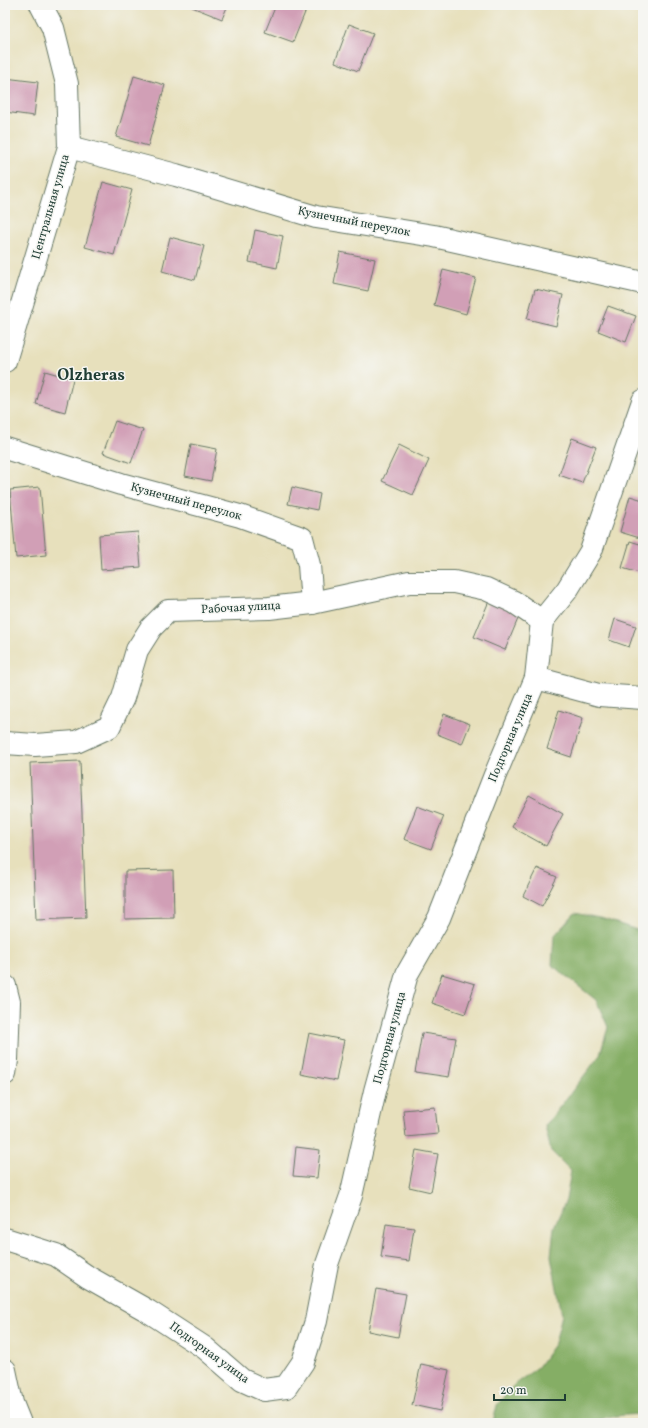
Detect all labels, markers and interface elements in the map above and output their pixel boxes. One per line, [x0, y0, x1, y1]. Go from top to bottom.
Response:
street label: Центральная улица [28, 153, 74, 261]
street label: Кузнечный переулок [296, 203, 412, 241]
district label: Olzheras [57, 365, 125, 387]
street label: Кузнечный переулок [129, 479, 244, 525]
street label: Рабочая улица [201, 598, 281, 618]
street label: Подгорная улица [485, 691, 537, 785]
street label: Подгорная улица [370, 990, 410, 1086]
street label: Подгорная улица [166, 1318, 252, 1388]
scale bar [494, 1376, 565, 1402]
text: 20 m [500, 1383, 527, 1399]

